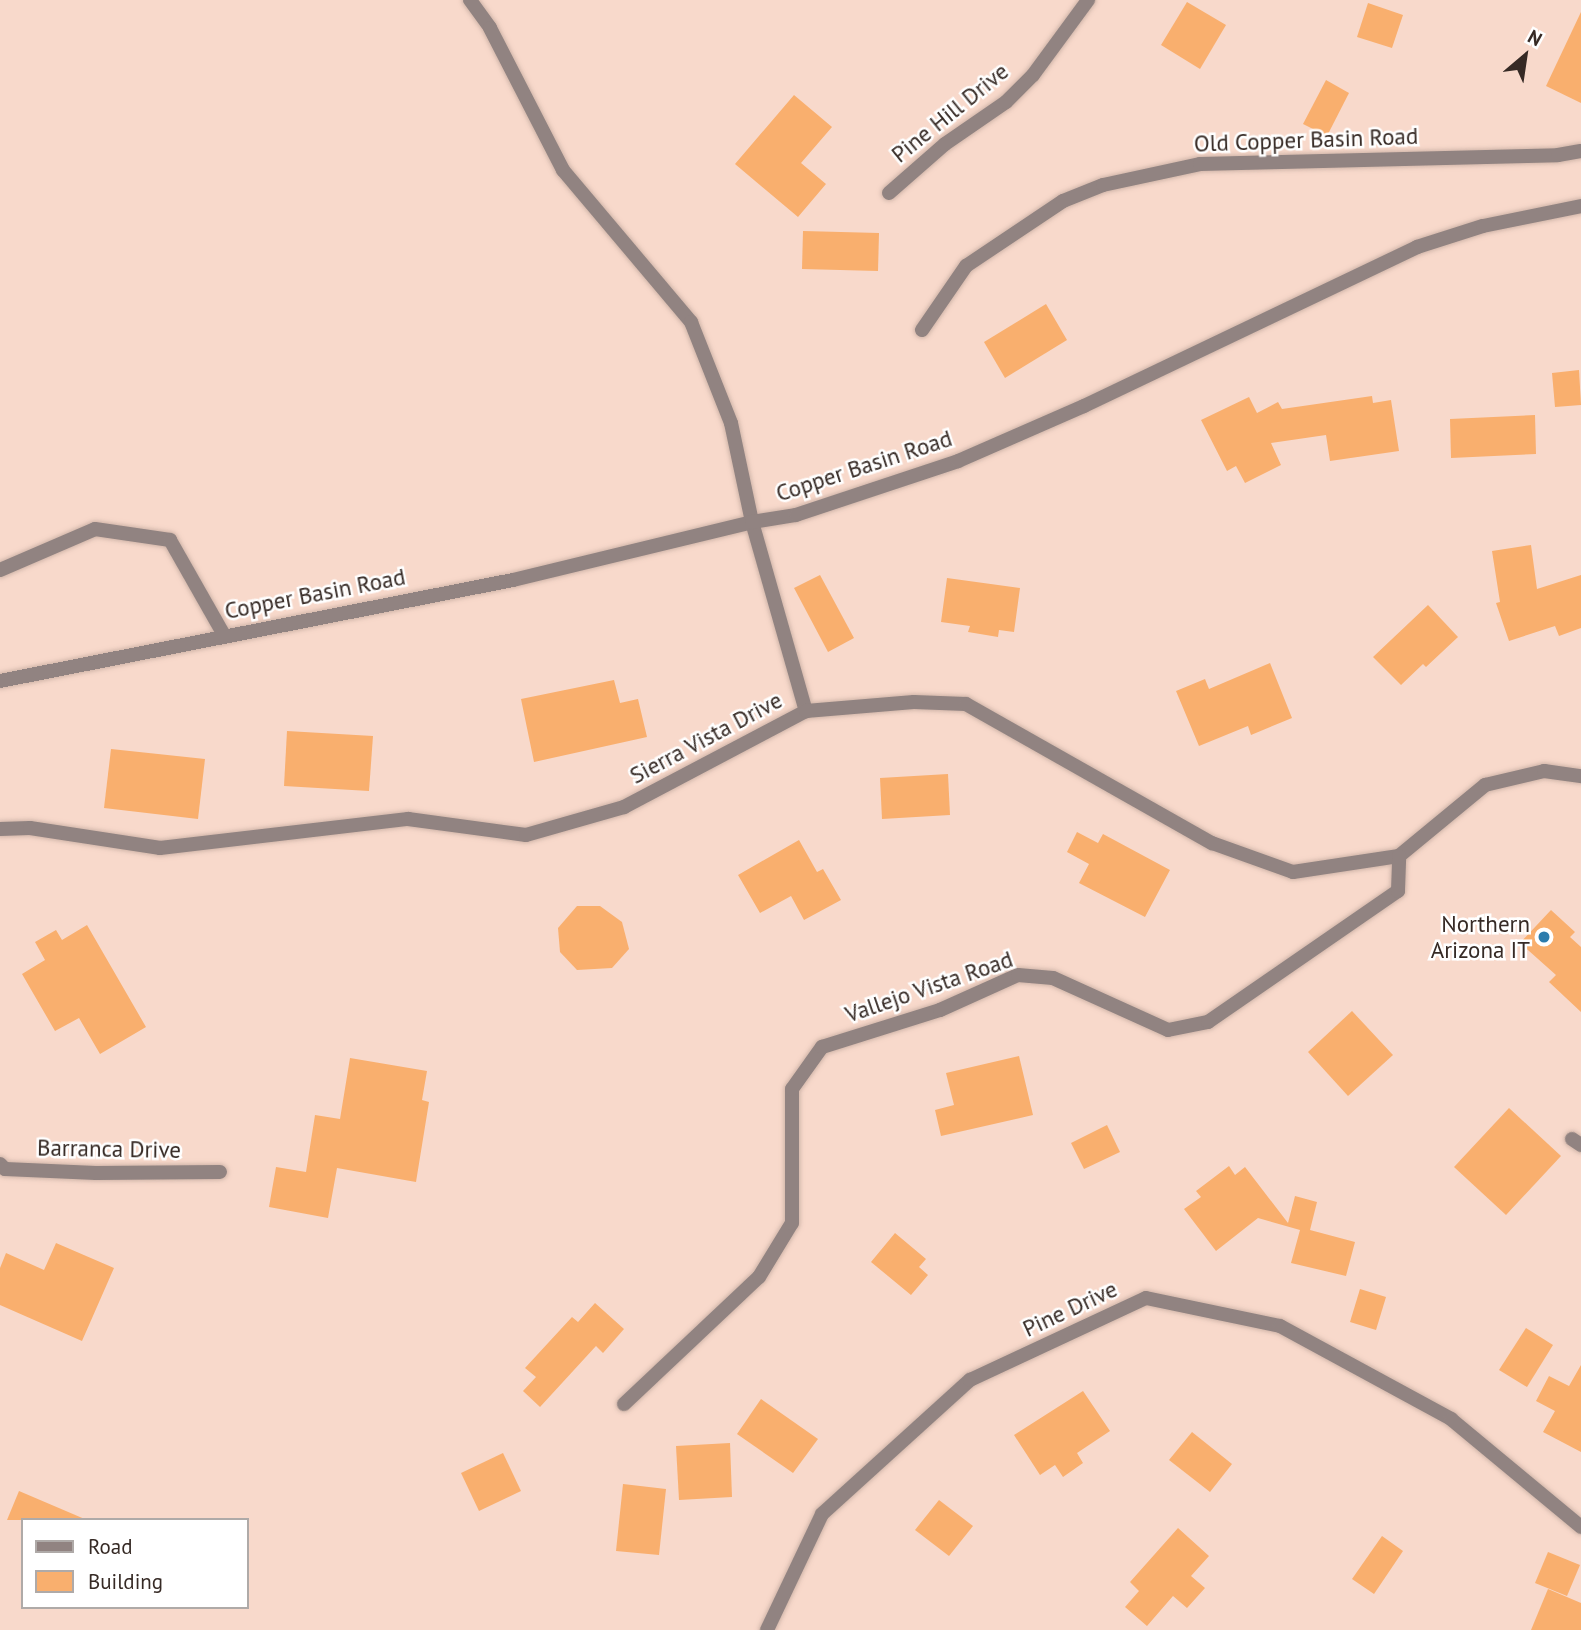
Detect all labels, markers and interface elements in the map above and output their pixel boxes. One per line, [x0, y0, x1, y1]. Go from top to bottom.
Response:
north arrow [1490, 21, 1560, 91]
text: N [1524, 24, 1546, 51]
street label: Pine Hill Drive [886, 58, 1014, 168]
street label: Old Copper Basin Road [1193, 122, 1419, 158]
street label: Copper Basin Road [773, 425, 955, 507]
street label: Copper Basin Road [222, 563, 408, 625]
street label: Sierra Vista Drive [625, 686, 787, 790]
place label: Northern Arizona IT [1431, 910, 1530, 964]
marker: Northern Arizona IT [1536, 929, 1552, 945]
street label: Vallejo Vista Road [841, 945, 1017, 1029]
street label: Barranca Drive [37, 1134, 181, 1164]
street label: Pine Drive [1018, 1275, 1122, 1343]
legend [21, 1518, 248, 1609]
text: Road [88, 1533, 132, 1560]
text: Building [88, 1568, 163, 1595]

